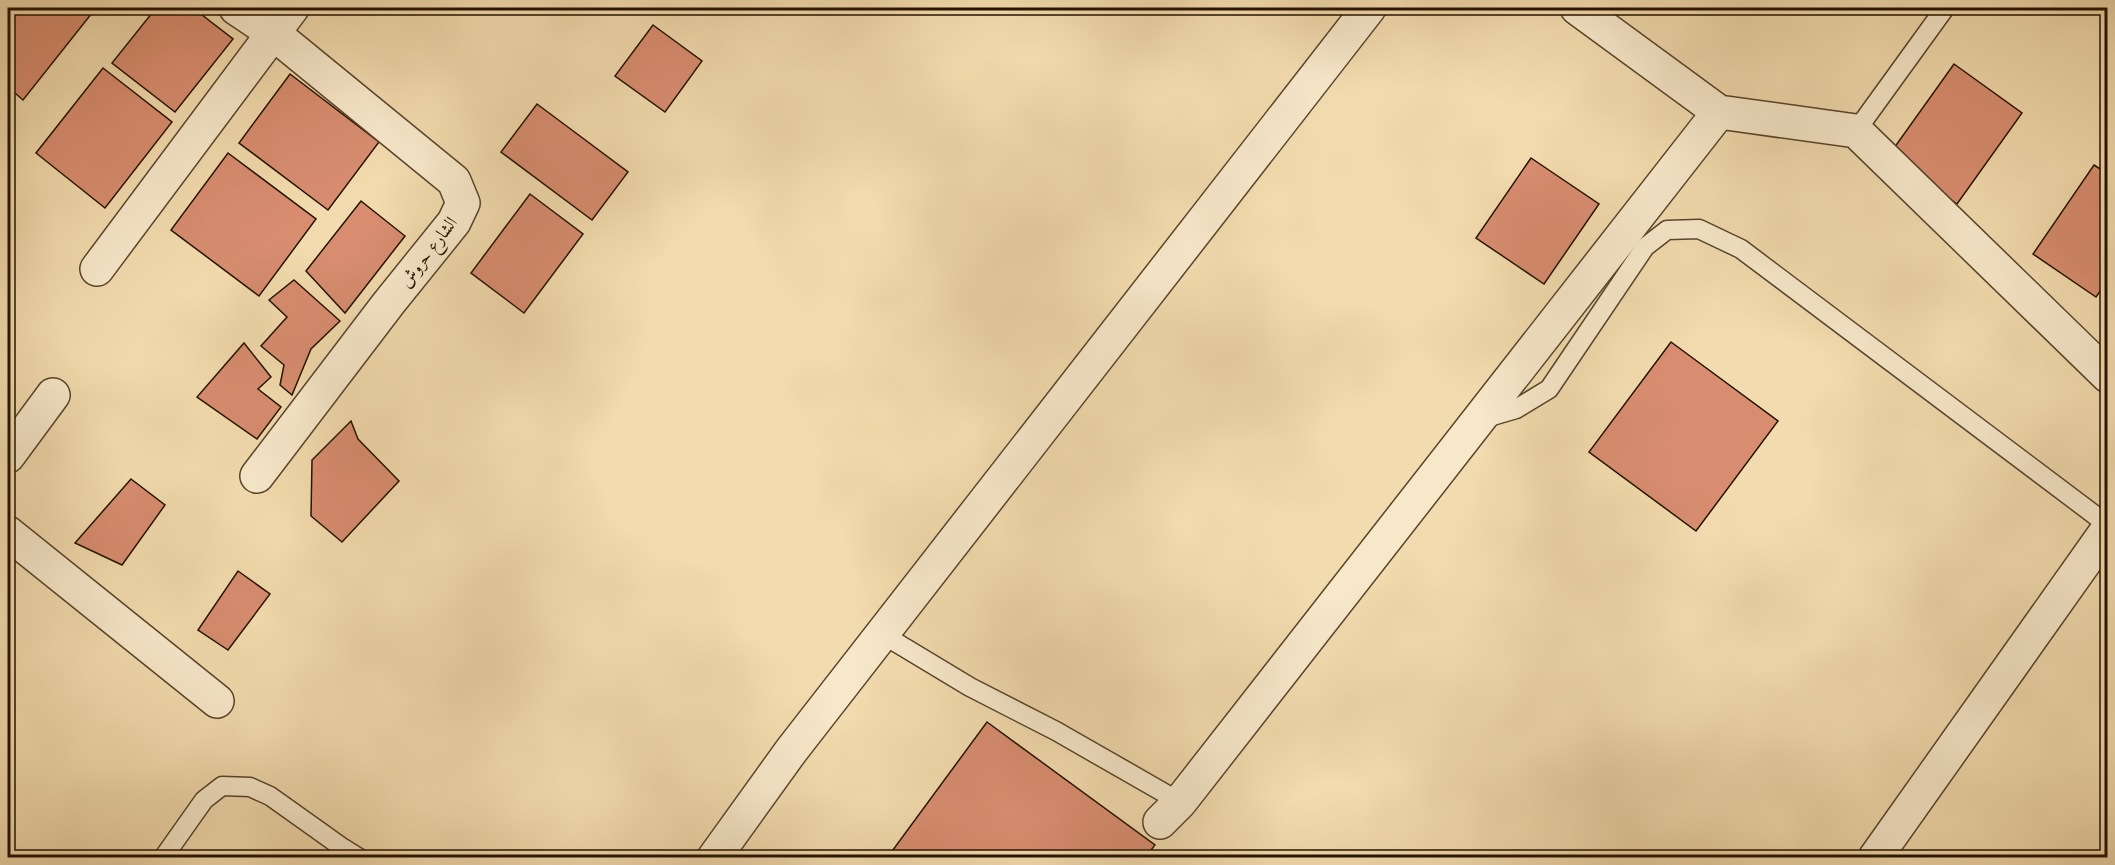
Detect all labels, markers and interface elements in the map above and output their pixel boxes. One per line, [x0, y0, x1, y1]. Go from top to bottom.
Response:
street label: الشارع حروش [395, 213, 465, 294]

